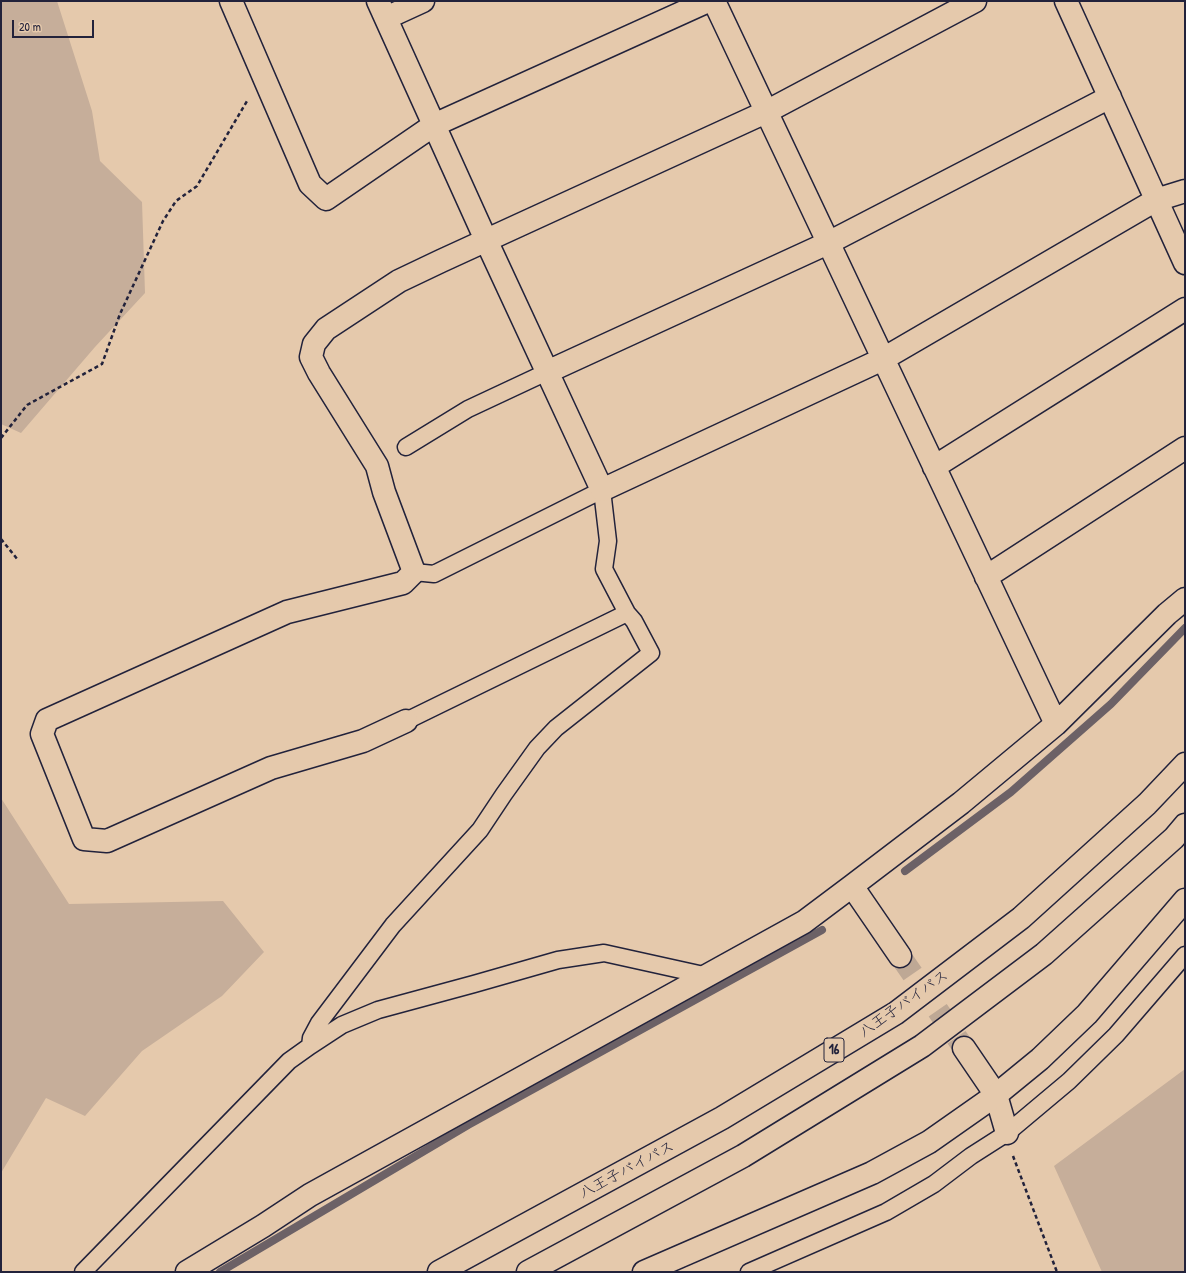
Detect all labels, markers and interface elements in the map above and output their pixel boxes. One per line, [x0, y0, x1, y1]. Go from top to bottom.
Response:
scale bar [14, 12, 96, 38]
text: 20 m [19, 18, 41, 35]
street label: 八王子バイパス [856, 967, 952, 1041]
road number: 16 [824, 1038, 844, 1062]
street label: 八王子バイパス [576, 1137, 678, 1203]

